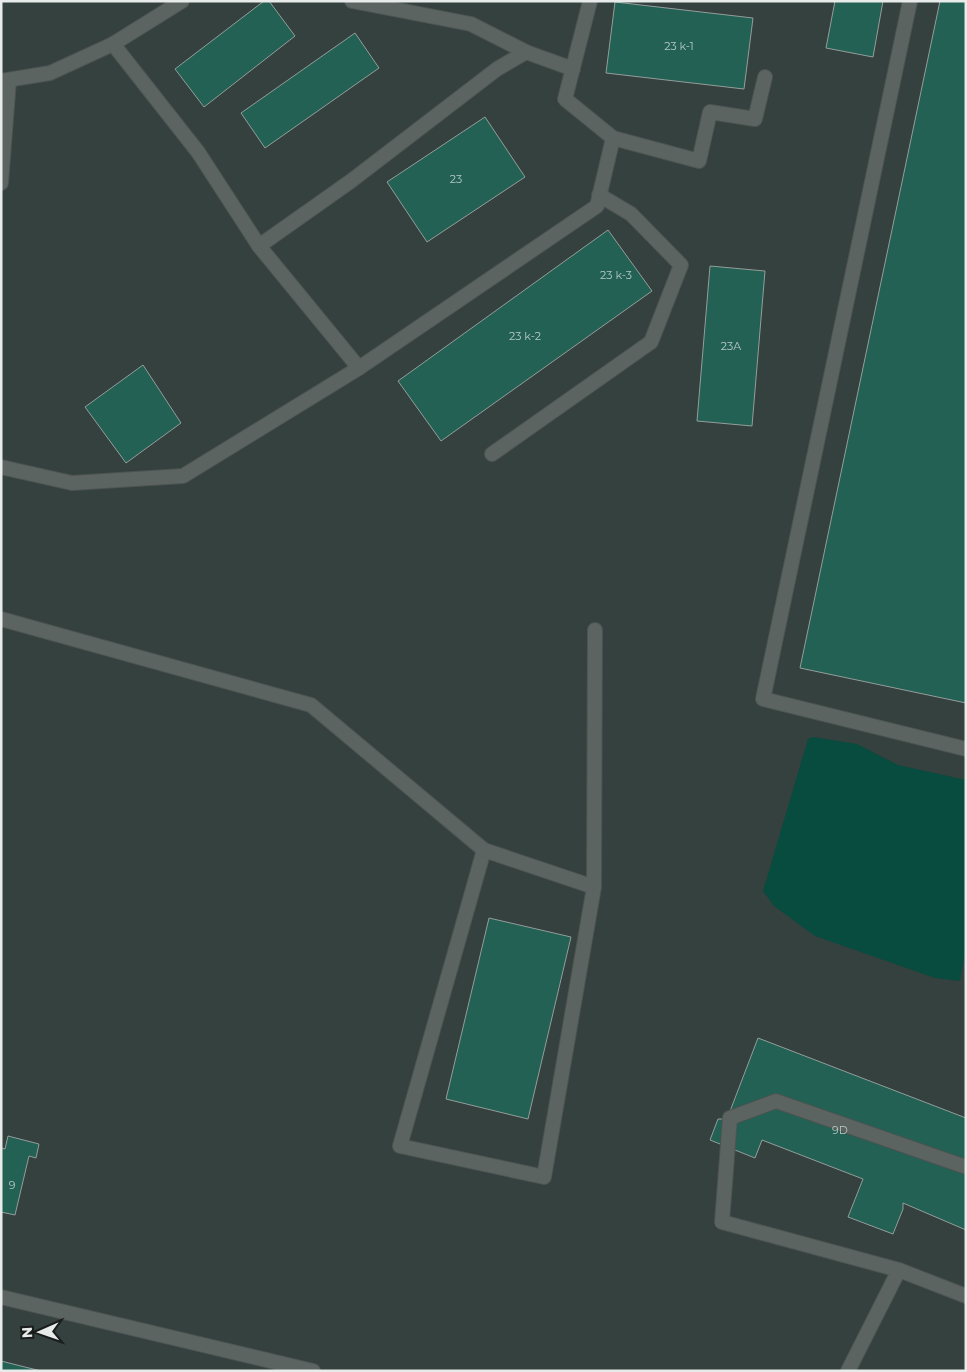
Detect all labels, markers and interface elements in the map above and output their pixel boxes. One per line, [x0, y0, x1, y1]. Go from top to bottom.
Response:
house number: 23 k-1 [664, 39, 694, 53]
house number: 23 [450, 172, 462, 186]
house number: 23 k-3 [600, 268, 632, 282]
house number: 23 k-2 [509, 329, 541, 343]
house number: 23A [721, 339, 741, 353]
house number: 9D [832, 1123, 848, 1137]
house number: 9 [9, 1178, 16, 1192]
north arrow [15, 1307, 65, 1357]
text: N [18, 1326, 36, 1338]

